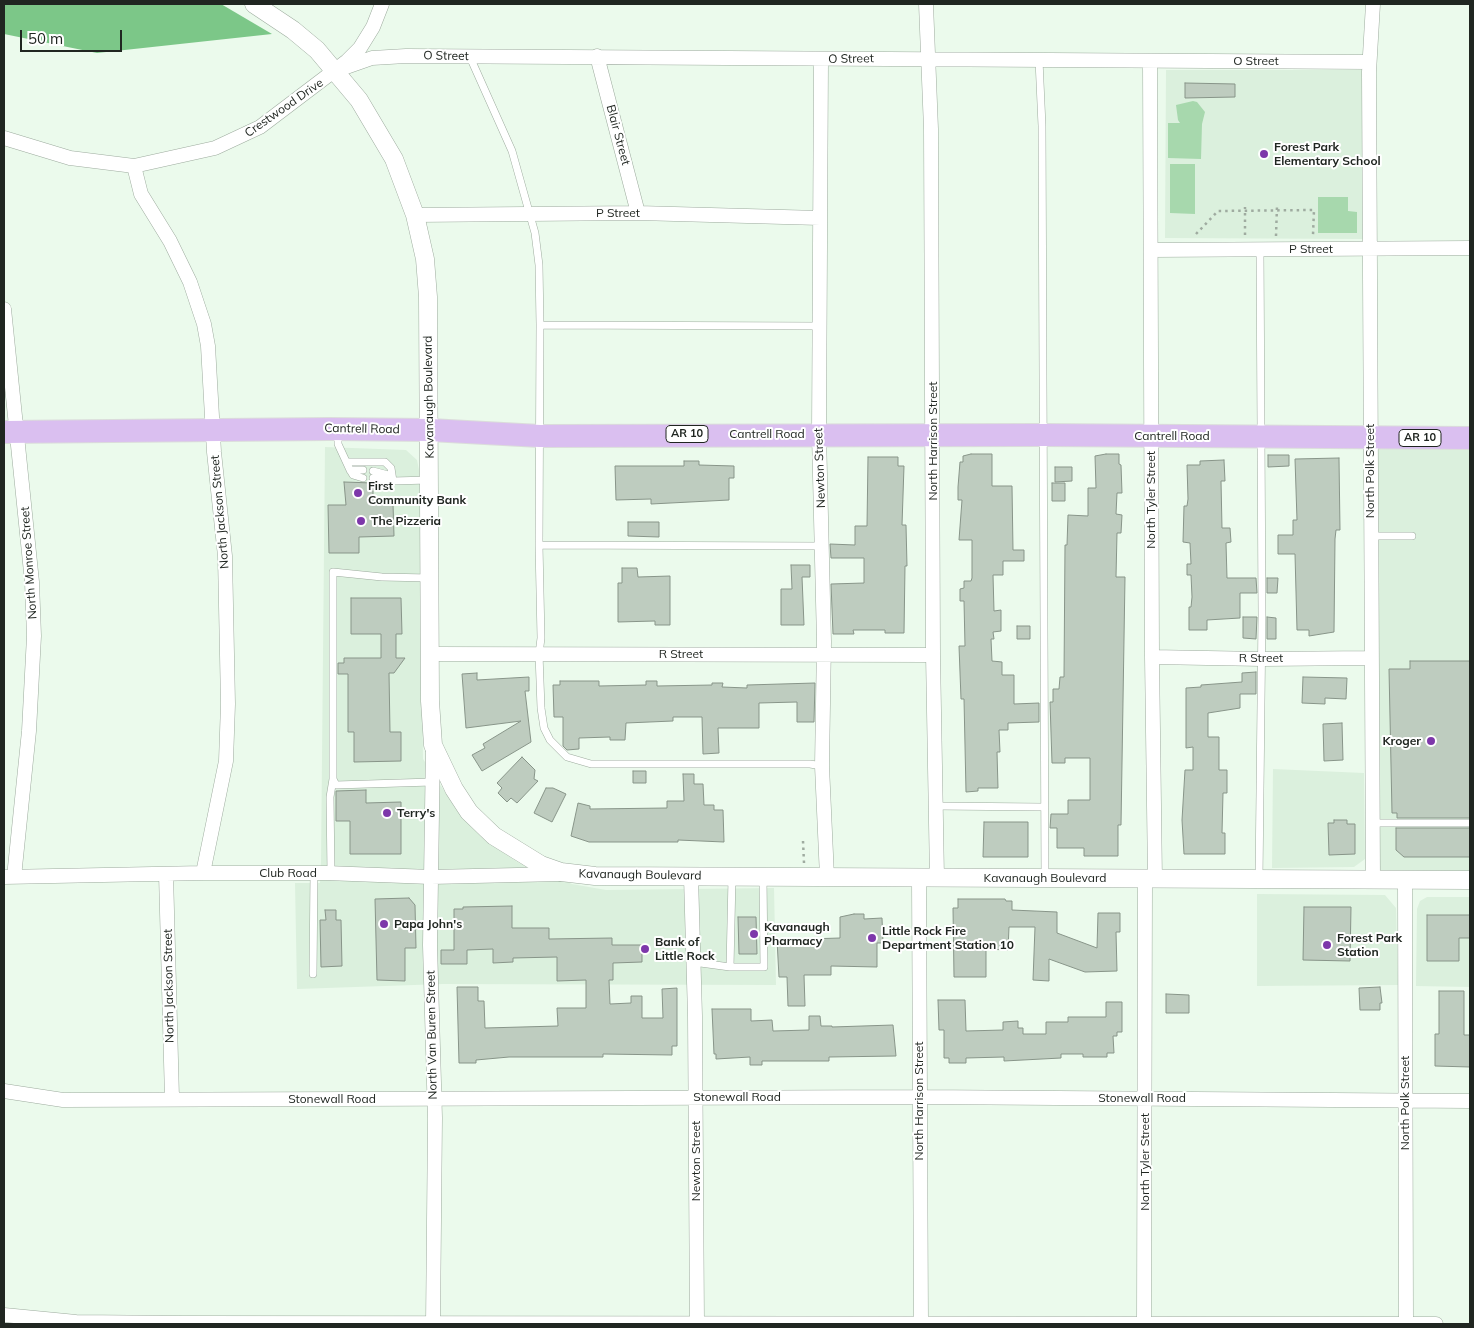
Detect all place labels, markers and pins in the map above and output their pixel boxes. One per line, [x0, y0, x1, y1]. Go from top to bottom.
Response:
place label: Forest Park Elementary School [1274, 140, 1381, 168]
marker: Forest Park Elementary School [1258, 148, 1270, 160]
place label: First Community Bank [368, 479, 466, 507]
marker: First Community Bank [352, 487, 364, 499]
place label: The Pizzeria [371, 514, 441, 528]
marker: The Pizzeria [355, 515, 367, 527]
place label: Kroger [1383, 734, 1421, 748]
marker: Kroger [1425, 735, 1437, 747]
place label: Terry's [397, 806, 435, 820]
marker: Terry's [381, 807, 393, 819]
place label: Papa John's [394, 917, 462, 931]
marker: Papa John's [378, 918, 390, 930]
place label: Kavanaugh Pharmacy [764, 920, 830, 948]
place label: Little Rock Fire Department Station 10 [882, 924, 1014, 952]
marker: Kavanaugh Pharmacy [748, 928, 760, 940]
place label: Forest Park Station [1337, 931, 1402, 959]
marker: Little Rock Fire Department Station 10 [866, 932, 878, 944]
place label: Bank of Little Rock [655, 935, 715, 963]
marker: Forest Park Station [1321, 939, 1333, 951]
marker: Bank of Little Rock [639, 943, 651, 955]

